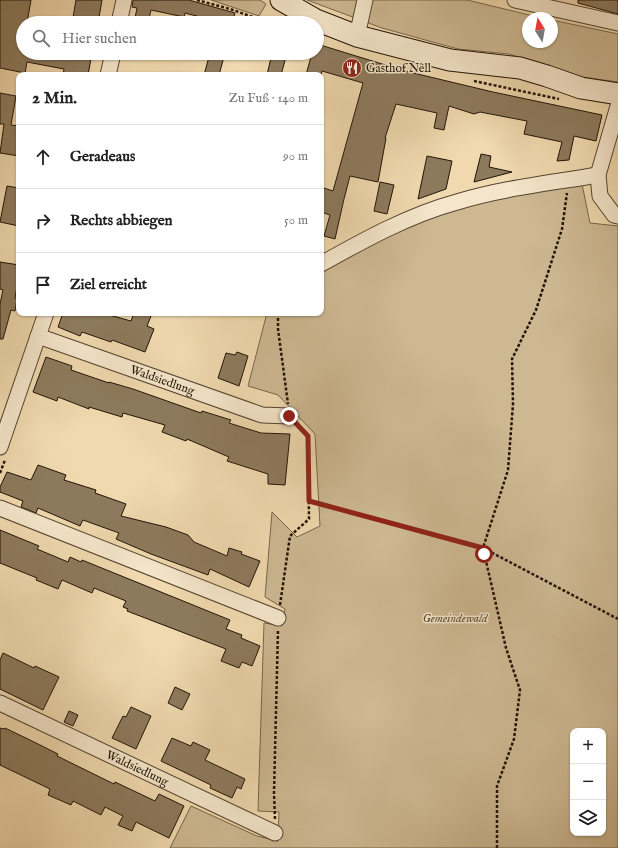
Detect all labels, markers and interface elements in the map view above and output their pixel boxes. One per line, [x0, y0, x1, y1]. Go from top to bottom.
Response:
north arrow [522, 12, 558, 48]
search box [16, 16, 324, 60]
icon: search [30, 27, 52, 49]
text: Hier suchen [62, 29, 137, 48]
restaurant icon: Gasthof Nell [341, 57, 363, 79]
place label: Gasthof Nell [366, 61, 432, 76]
text: 2 Min. [32, 88, 77, 109]
text: Zu Fuß · 140 m [229, 90, 308, 107]
icon: ahead [32, 146, 54, 168]
text: Geradeaus [70, 147, 135, 166]
text: 90 m [283, 148, 308, 165]
icon: right [32, 210, 54, 232]
text: Rechts abbiegen [70, 211, 173, 230]
text: 50 m [284, 212, 308, 229]
icon: arrive [32, 274, 54, 296]
text: Ziel erreicht [70, 275, 147, 294]
street label: Waldsiedlung [128, 362, 197, 399]
route end [280, 407, 298, 425]
route start [475, 545, 493, 563]
park label: Gemeindewald [422, 611, 489, 626]
map controls [570, 728, 606, 836]
button: + [570, 728, 606, 764]
street label: Waldsiedlung [104, 747, 171, 790]
button: − [570, 764, 606, 800]
button: layers [570, 800, 606, 836]

